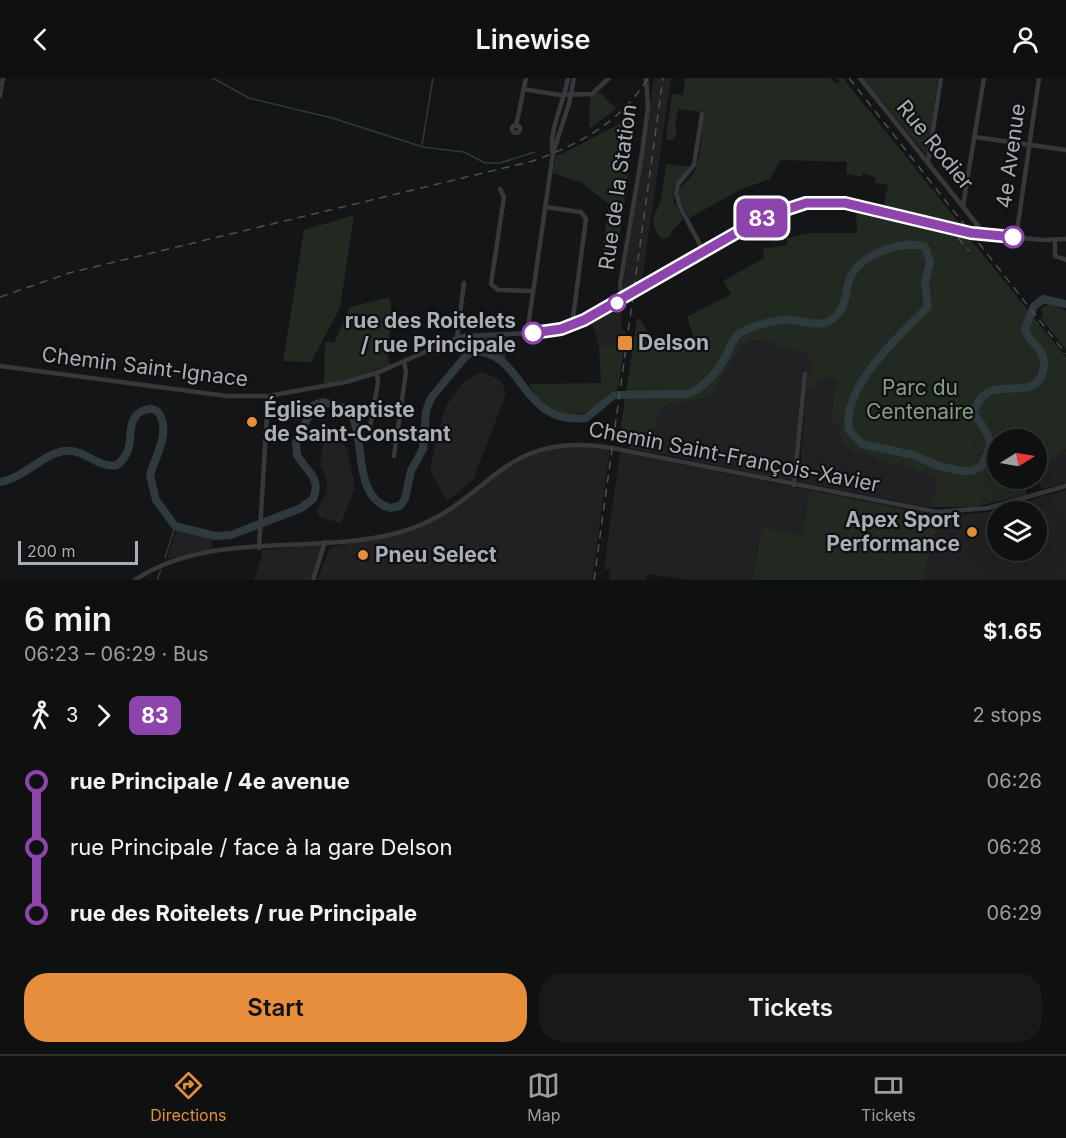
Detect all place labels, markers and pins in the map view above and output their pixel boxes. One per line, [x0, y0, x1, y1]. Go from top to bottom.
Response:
unlabelled marker [1002, 226, 1024, 248]
unlabelled marker [608, 294, 626, 312]
place label: rue des Roitelets / rue Principale [345, 308, 516, 357]
marker: rue des Roitelets / rue Principale [522, 322, 544, 344]
place label: Delson [638, 330, 709, 355]
marker: Delson [616, 334, 634, 352]
place label: Église baptiste de Saint-Constant [264, 396, 451, 446]
marker: Église baptiste de Saint-Constant [245, 415, 259, 429]
place label: Apex Sport Performance [826, 507, 960, 556]
marker: Apex Sport Performance [965, 525, 979, 539]
place label: Pneu Select [375, 542, 497, 567]
marker: Pneu Select [356, 548, 370, 562]

